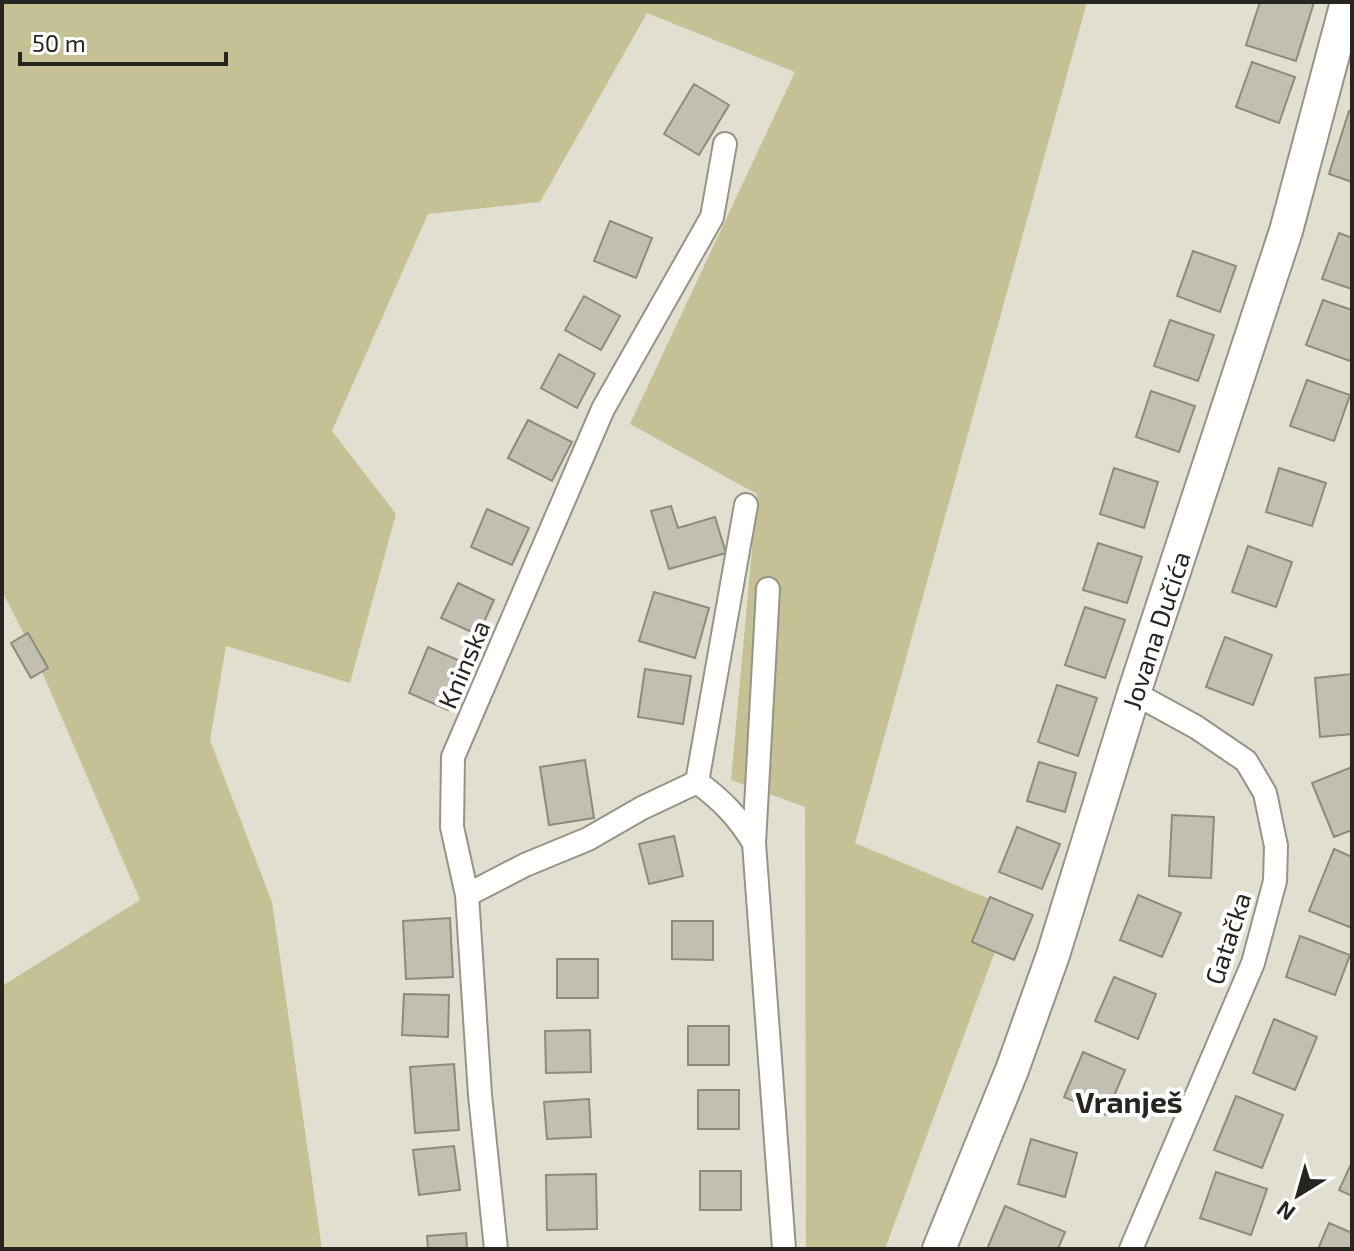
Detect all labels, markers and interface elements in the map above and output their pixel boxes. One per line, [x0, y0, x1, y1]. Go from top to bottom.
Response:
scale bar [20, 16, 226, 66]
text: 50 m [32, 28, 86, 57]
street label: Jovana Dučića [1114, 547, 1195, 713]
street label: Kninska [431, 615, 495, 713]
street label: Gatačka [1198, 888, 1256, 988]
district label: Vranješ [1075, 1083, 1183, 1119]
north arrow [1258, 1155, 1338, 1235]
text: N [1271, 1197, 1300, 1227]

